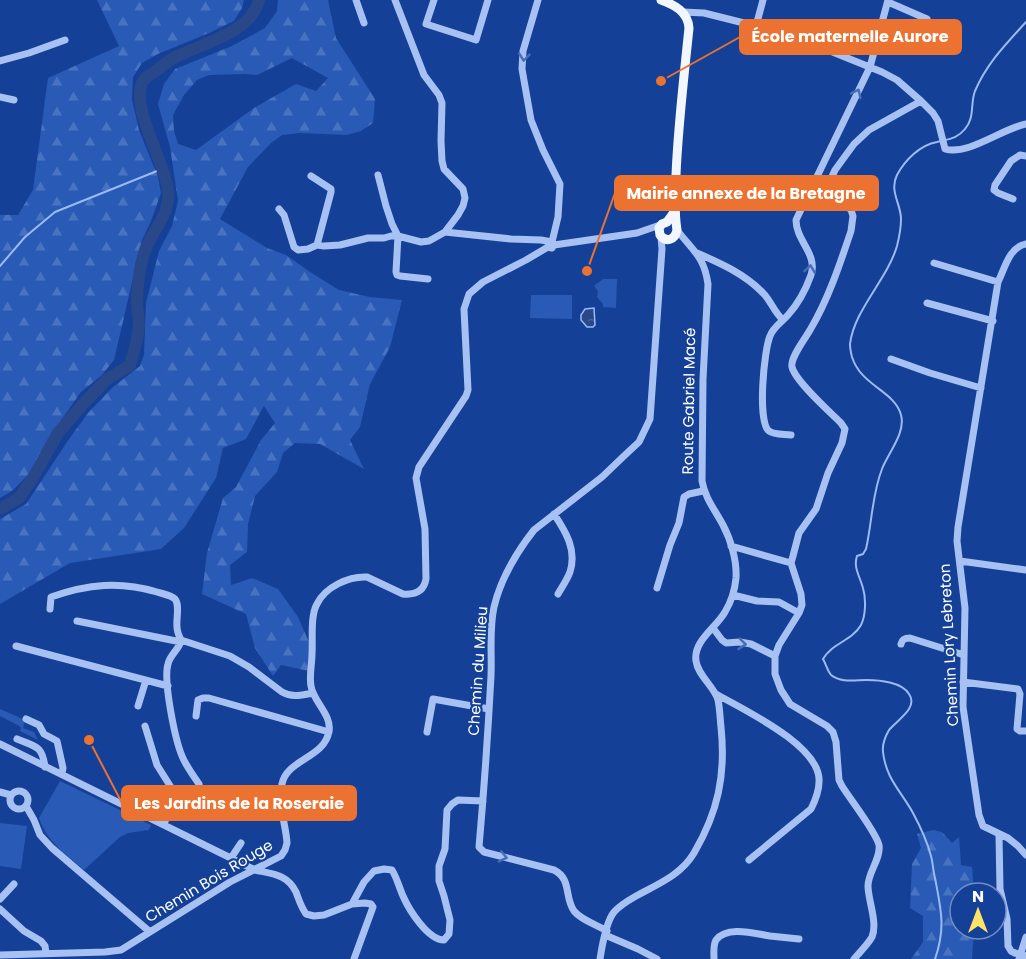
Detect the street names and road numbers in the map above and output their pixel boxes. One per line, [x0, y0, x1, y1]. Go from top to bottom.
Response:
street label: Route Gabriel Macé [677, 327, 700, 475]
street label: Chemin Lory Lebreton [934, 563, 963, 727]
street label: Chemin du Milieu [462, 605, 493, 736]
street label: Chemin Bois Rouge [141, 834, 276, 927]

